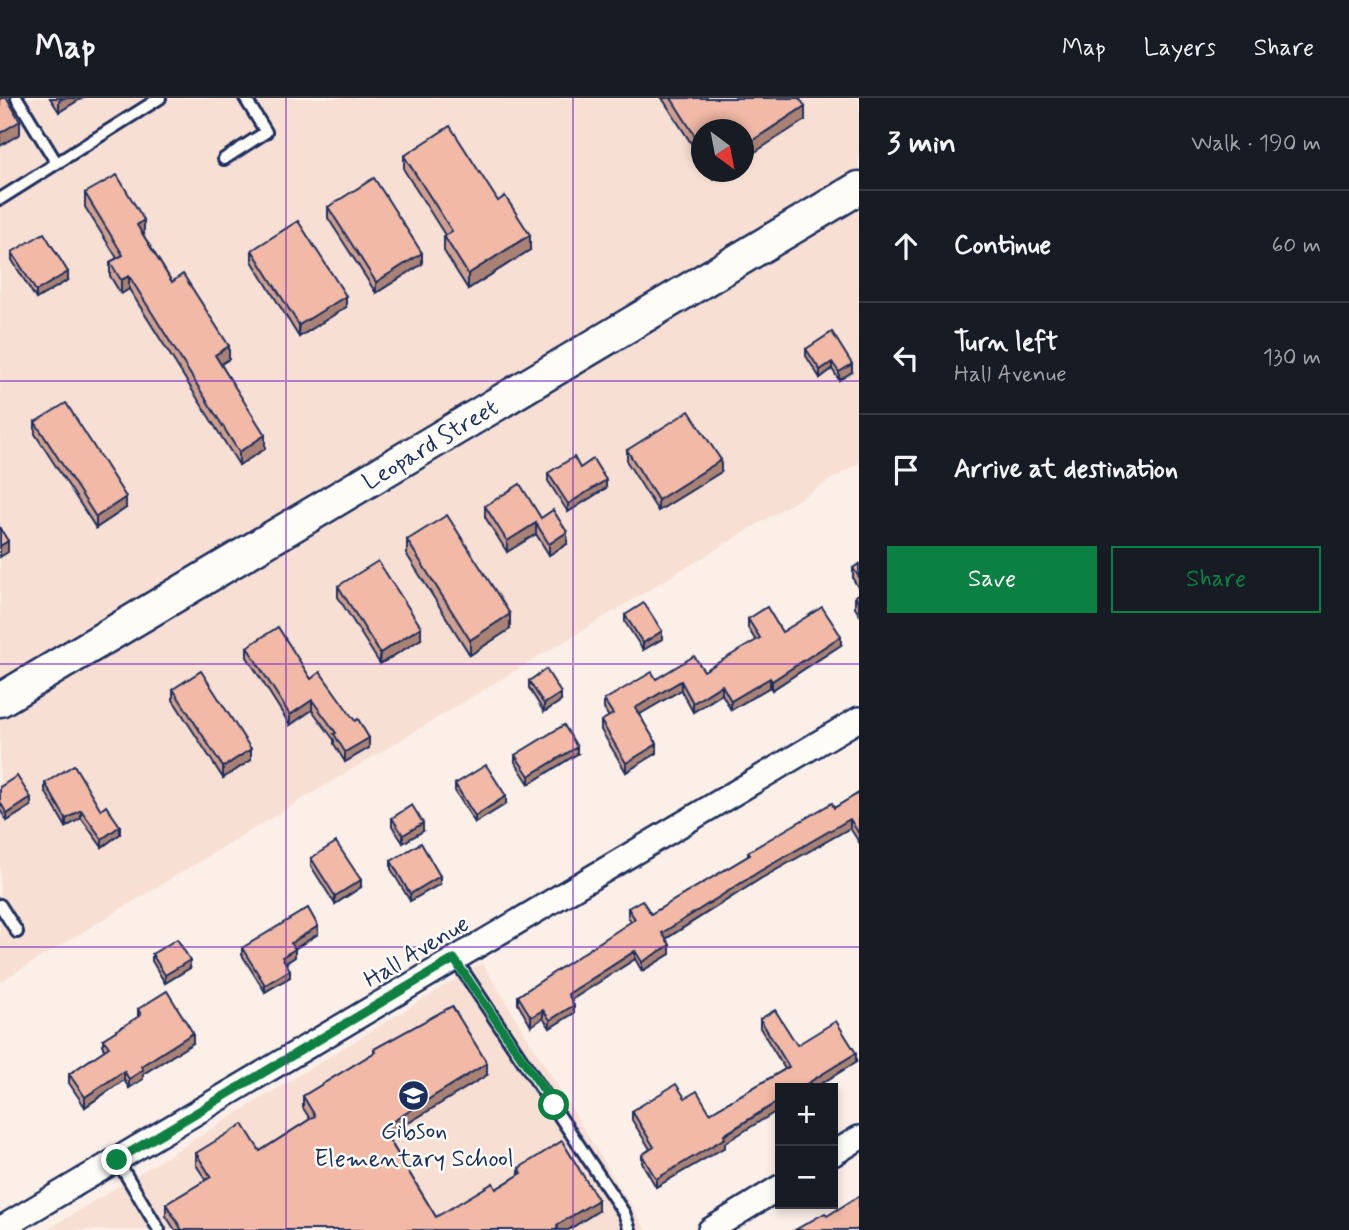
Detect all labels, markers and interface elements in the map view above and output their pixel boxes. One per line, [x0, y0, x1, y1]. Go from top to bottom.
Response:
text: Map [35, 26, 95, 70]
text: Map [1062, 33, 1106, 64]
text: Layers [1144, 33, 1216, 64]
text: Share [1254, 33, 1314, 64]
north arrow [691, 119, 754, 182]
text: 3 min [887, 124, 956, 163]
text: Walk · 190 m [1191, 129, 1321, 159]
icon: ahead [887, 227, 925, 265]
text: Continue [954, 229, 1051, 263]
text: 60 m [1272, 231, 1321, 261]
text: Turn left [954, 326, 1058, 360]
icon: left [887, 339, 925, 377]
text: 130 m [1263, 343, 1321, 373]
text: Hall Avenue [954, 360, 1067, 390]
street label: Leopard Street [357, 393, 504, 498]
icon: arrive [887, 451, 925, 489]
text: Arrive at destination [954, 453, 1178, 487]
button: Save [887, 546, 1097, 613]
button: Share [1111, 546, 1321, 613]
street label: Hall Avenue [358, 909, 475, 996]
school or university icon: Gibson Elementary School [397, 1079, 431, 1113]
map controls [775, 1083, 838, 1209]
button: + [775, 1083, 838, 1146]
route start [538, 1089, 569, 1120]
place label: Gibson Elementary School [314, 1116, 514, 1175]
route end [101, 1144, 132, 1175]
button: − [775, 1146, 838, 1209]

